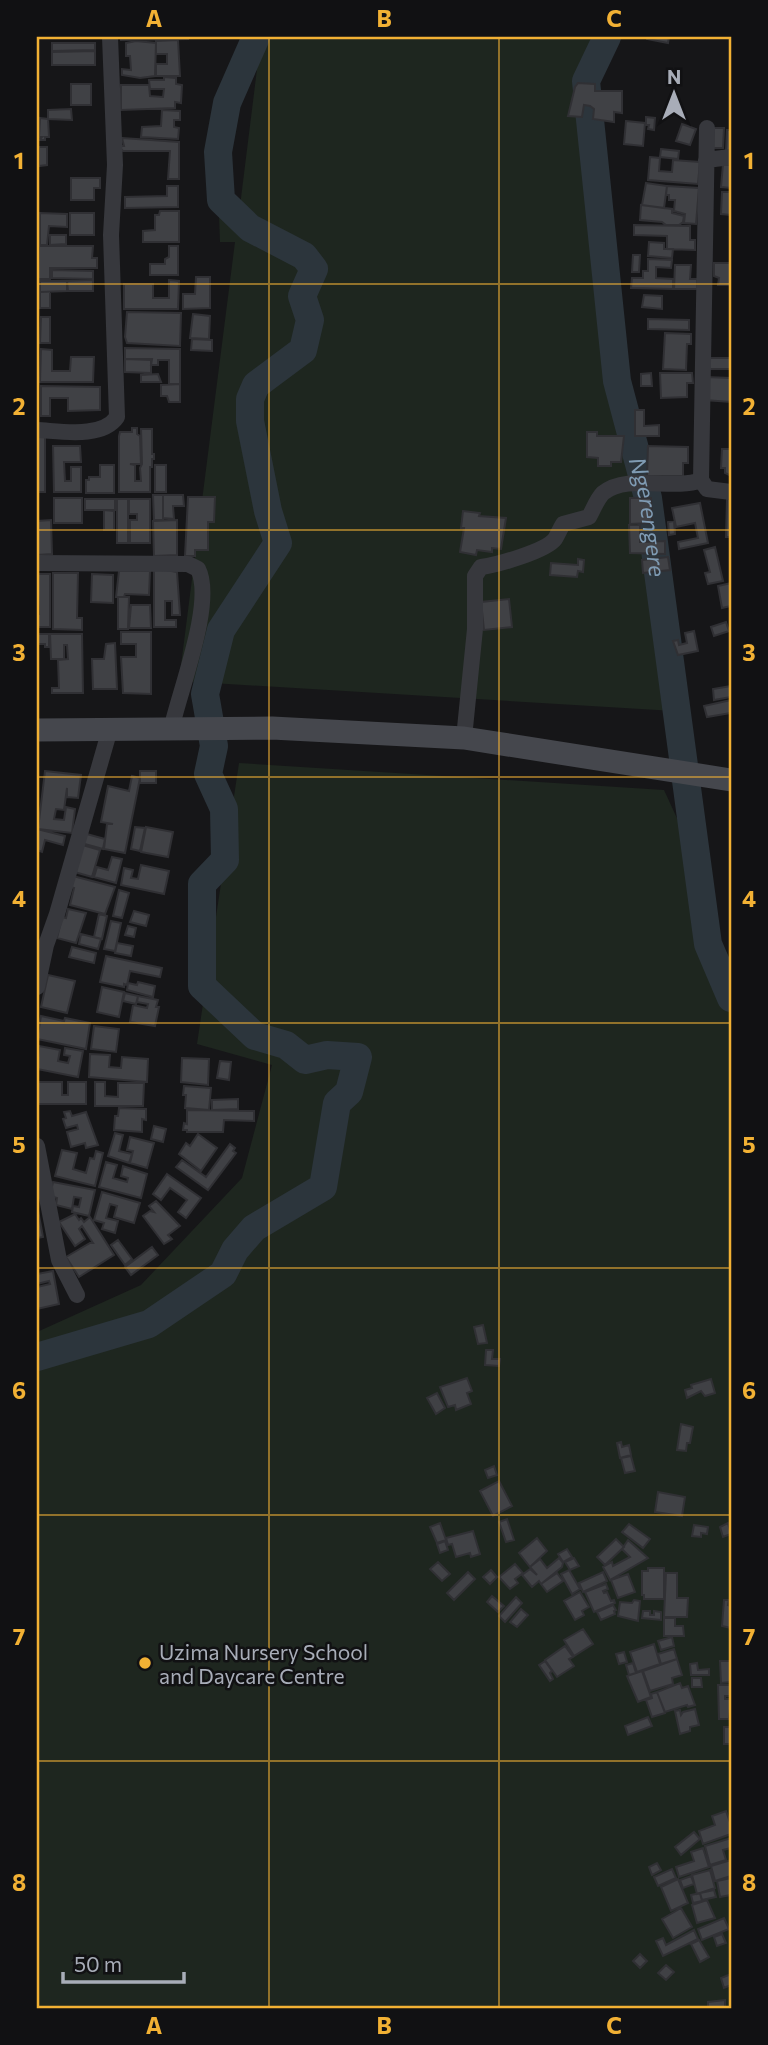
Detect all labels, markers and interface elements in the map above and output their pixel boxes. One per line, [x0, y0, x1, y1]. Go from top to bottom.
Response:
text: A [146, 4, 163, 32]
text: B [376, 4, 392, 32]
text: C [606, 4, 622, 32]
north arrow [638, 60, 708, 130]
text: N [667, 65, 681, 88]
text: 1 [14, 146, 24, 174]
text: 1 [744, 146, 754, 174]
text: 2 [12, 392, 26, 420]
text: 2 [742, 392, 756, 420]
water label: Ngerengere [624, 454, 672, 578]
text: 3 [12, 638, 26, 666]
text: 3 [742, 638, 756, 666]
text: 4 [12, 884, 26, 912]
text: 4 [742, 884, 756, 912]
text: 5 [12, 1130, 26, 1158]
text: 5 [742, 1130, 756, 1158]
text: 6 [12, 1376, 26, 1404]
text: 6 [742, 1376, 756, 1404]
text: 7 [13, 1622, 25, 1650]
text: 7 [743, 1622, 755, 1650]
place label: Uzima Nursery School and Daycare Centre [159, 1639, 368, 1688]
marker: Uzima Nursery School and Daycare Centre [137, 1655, 153, 1671]
text: 8 [12, 1868, 26, 1896]
text: 8 [742, 1868, 756, 1896]
scale bar [63, 1940, 184, 1984]
text: 50 m [74, 1951, 122, 1976]
text: A [146, 2011, 163, 2039]
text: B [376, 2011, 392, 2039]
text: C [606, 2011, 622, 2039]

